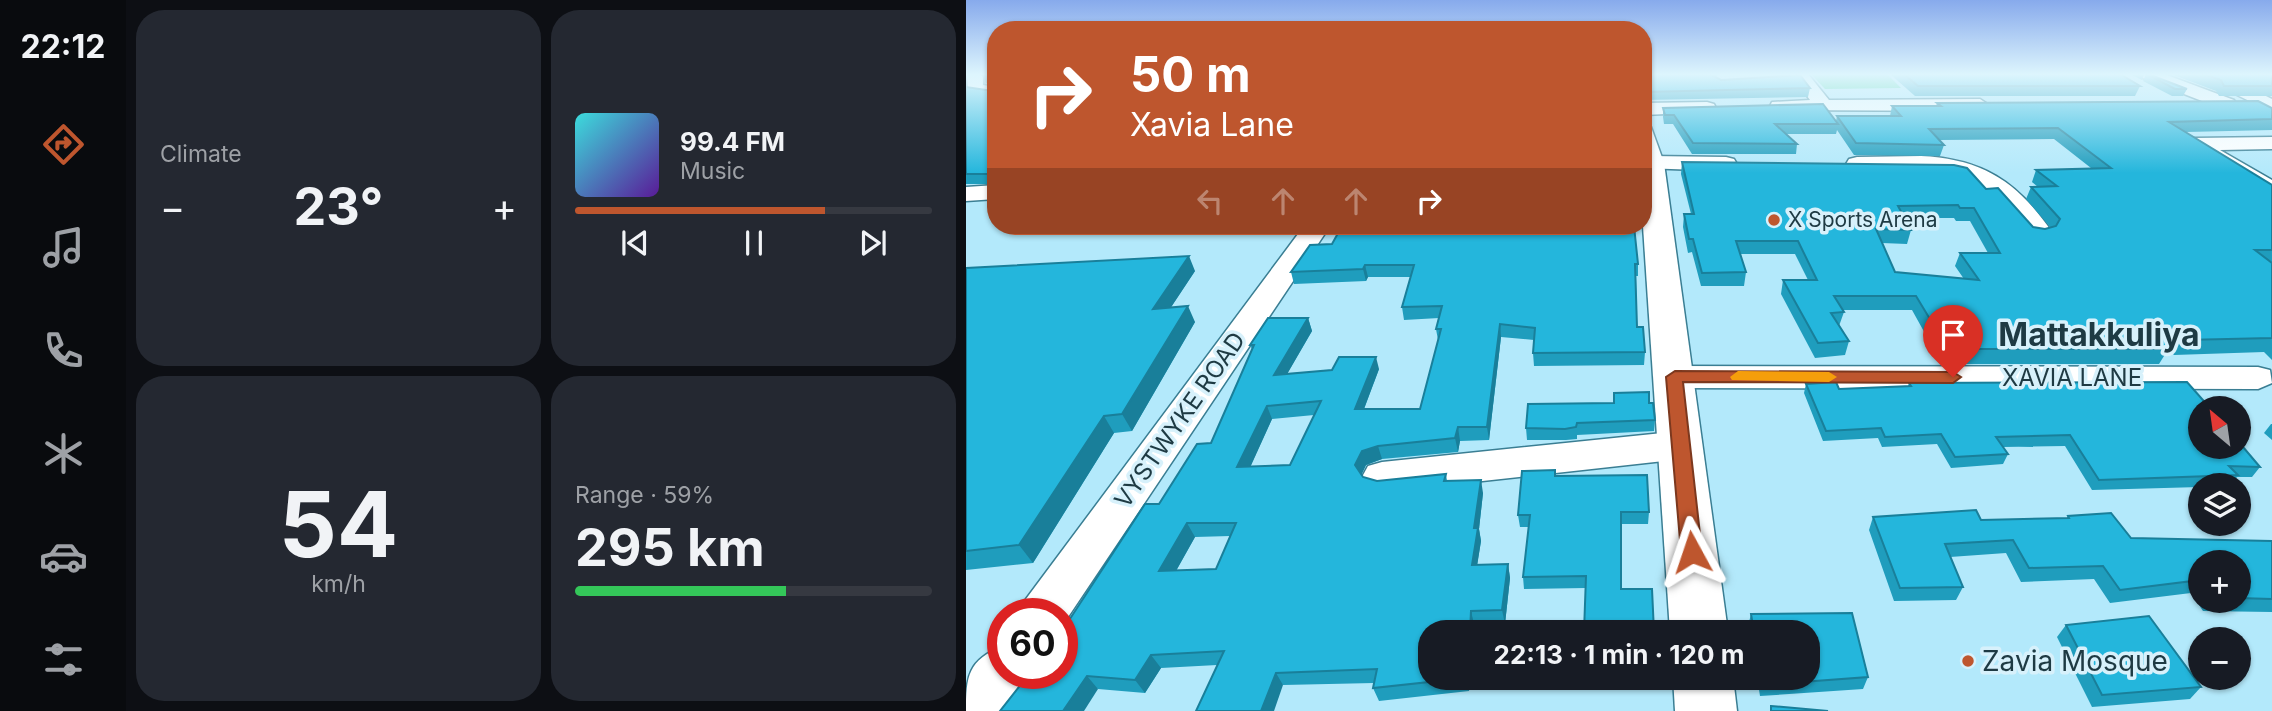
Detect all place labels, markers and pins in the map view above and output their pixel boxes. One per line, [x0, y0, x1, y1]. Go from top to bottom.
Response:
place label: X Sports Arena [1788, 207, 1938, 232]
marker: X Sports Arena [1766, 212, 1782, 228]
pin [1923, 305, 1983, 377]
place label: Zavia Mosque [1982, 644, 2168, 678]
marker: Zavia Mosque [1960, 653, 1976, 669]

